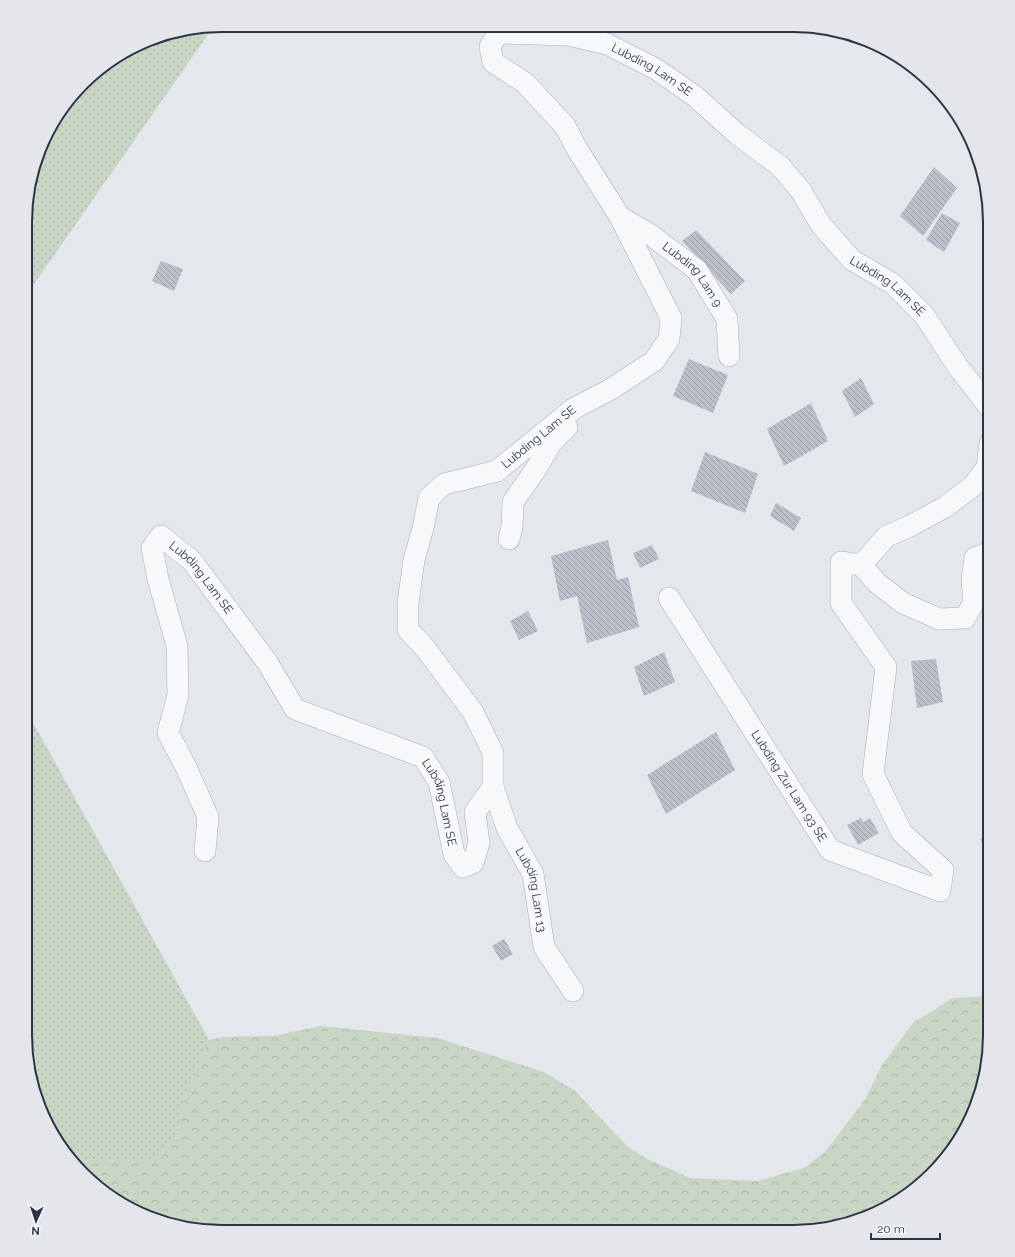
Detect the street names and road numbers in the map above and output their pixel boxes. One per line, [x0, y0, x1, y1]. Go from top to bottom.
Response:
street label: Lubding Lam SE [609, 40, 695, 99]
street label: Lubding Lam 9 [660, 239, 725, 310]
street label: Lubding Lam SE [847, 253, 928, 319]
street label: Lubding Lam SE [499, 403, 578, 471]
street label: Lubding Lam SE [166, 538, 236, 617]
street label: Lubding Zur Lam 93 SE [748, 728, 830, 844]
street label: Lubding Lam SE [419, 756, 459, 847]
street label: Lubding Lam 13 [512, 845, 549, 933]

